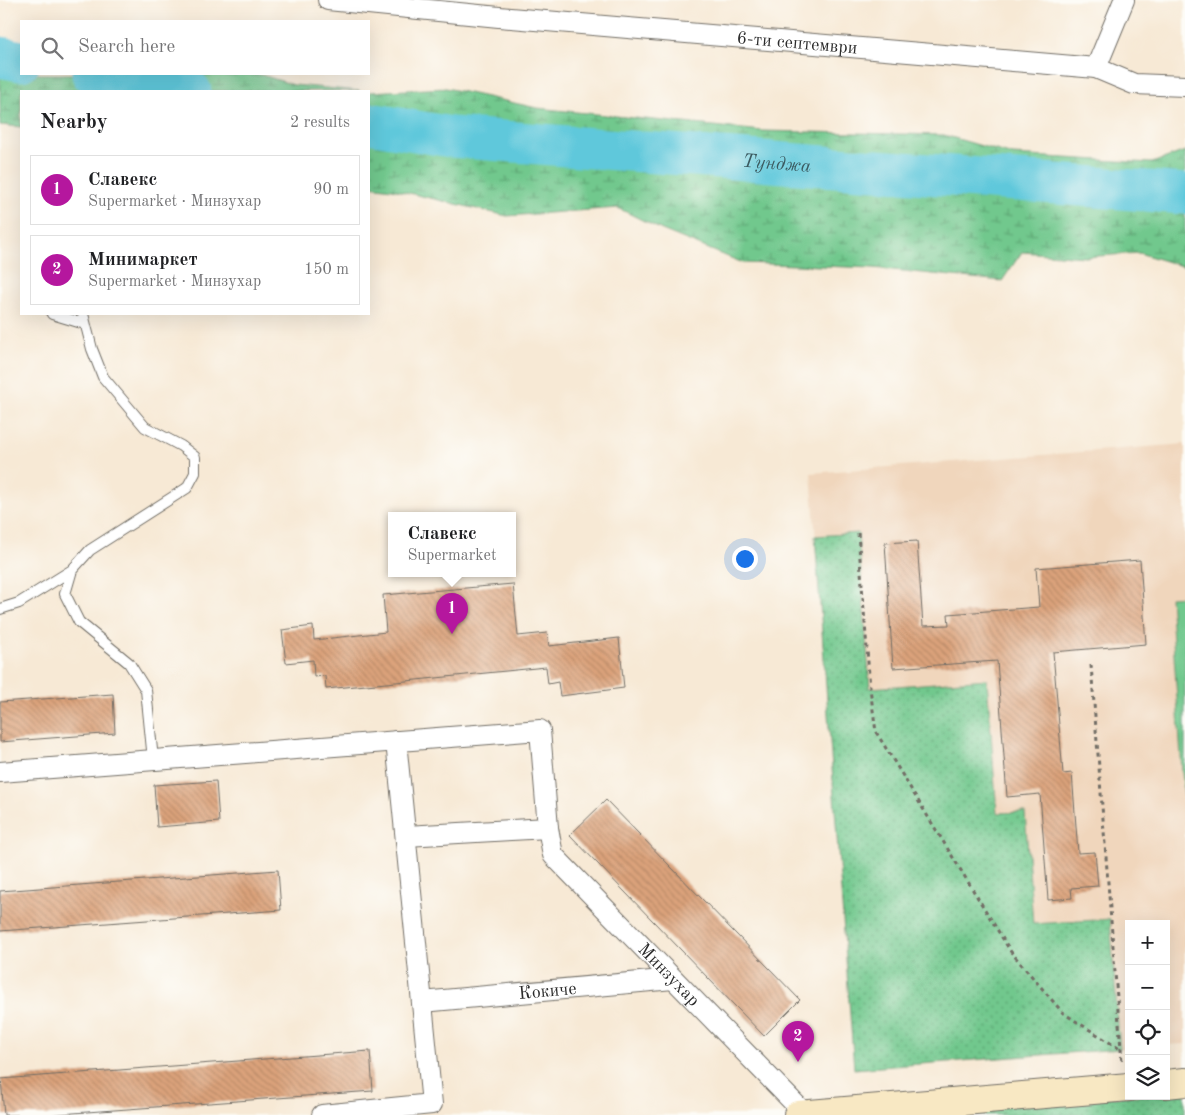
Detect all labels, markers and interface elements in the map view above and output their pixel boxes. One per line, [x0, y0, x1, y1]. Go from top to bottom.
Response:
search box [20, 20, 370, 75]
street label: 6-ти септември [736, 29, 858, 58]
icon: search [38, 34, 66, 62]
text: Search here [78, 38, 175, 57]
text: Nearby [40, 112, 108, 133]
text: 2 results [290, 115, 350, 131]
water label: Тунджа [742, 153, 812, 177]
text: Славекс [88, 171, 157, 190]
text: 1 [52, 182, 62, 198]
text: 90 m [313, 182, 349, 198]
text: Supermarket · Минзухар [88, 194, 261, 210]
text: Минимаркет [88, 251, 198, 270]
text: 2 [52, 262, 62, 278]
text: 150 m [304, 262, 349, 278]
text: Supermarket · Минзухар [88, 274, 261, 290]
popup [388, 512, 516, 577]
text: Славекс [407, 525, 477, 544]
your location [732, 546, 758, 572]
text: Supermarket [407, 548, 497, 564]
pin: 1 [436, 593, 468, 634]
map controls [1125, 920, 1170, 1100]
button: + [1125, 920, 1170, 965]
street label: Минзухар [634, 940, 703, 1010]
button: − [1125, 965, 1170, 1010]
street label: Кокиче [518, 980, 577, 1003]
button: locate [1125, 1010, 1170, 1055]
pin: 2 [782, 1021, 814, 1062]
button: layers [1125, 1055, 1170, 1100]

